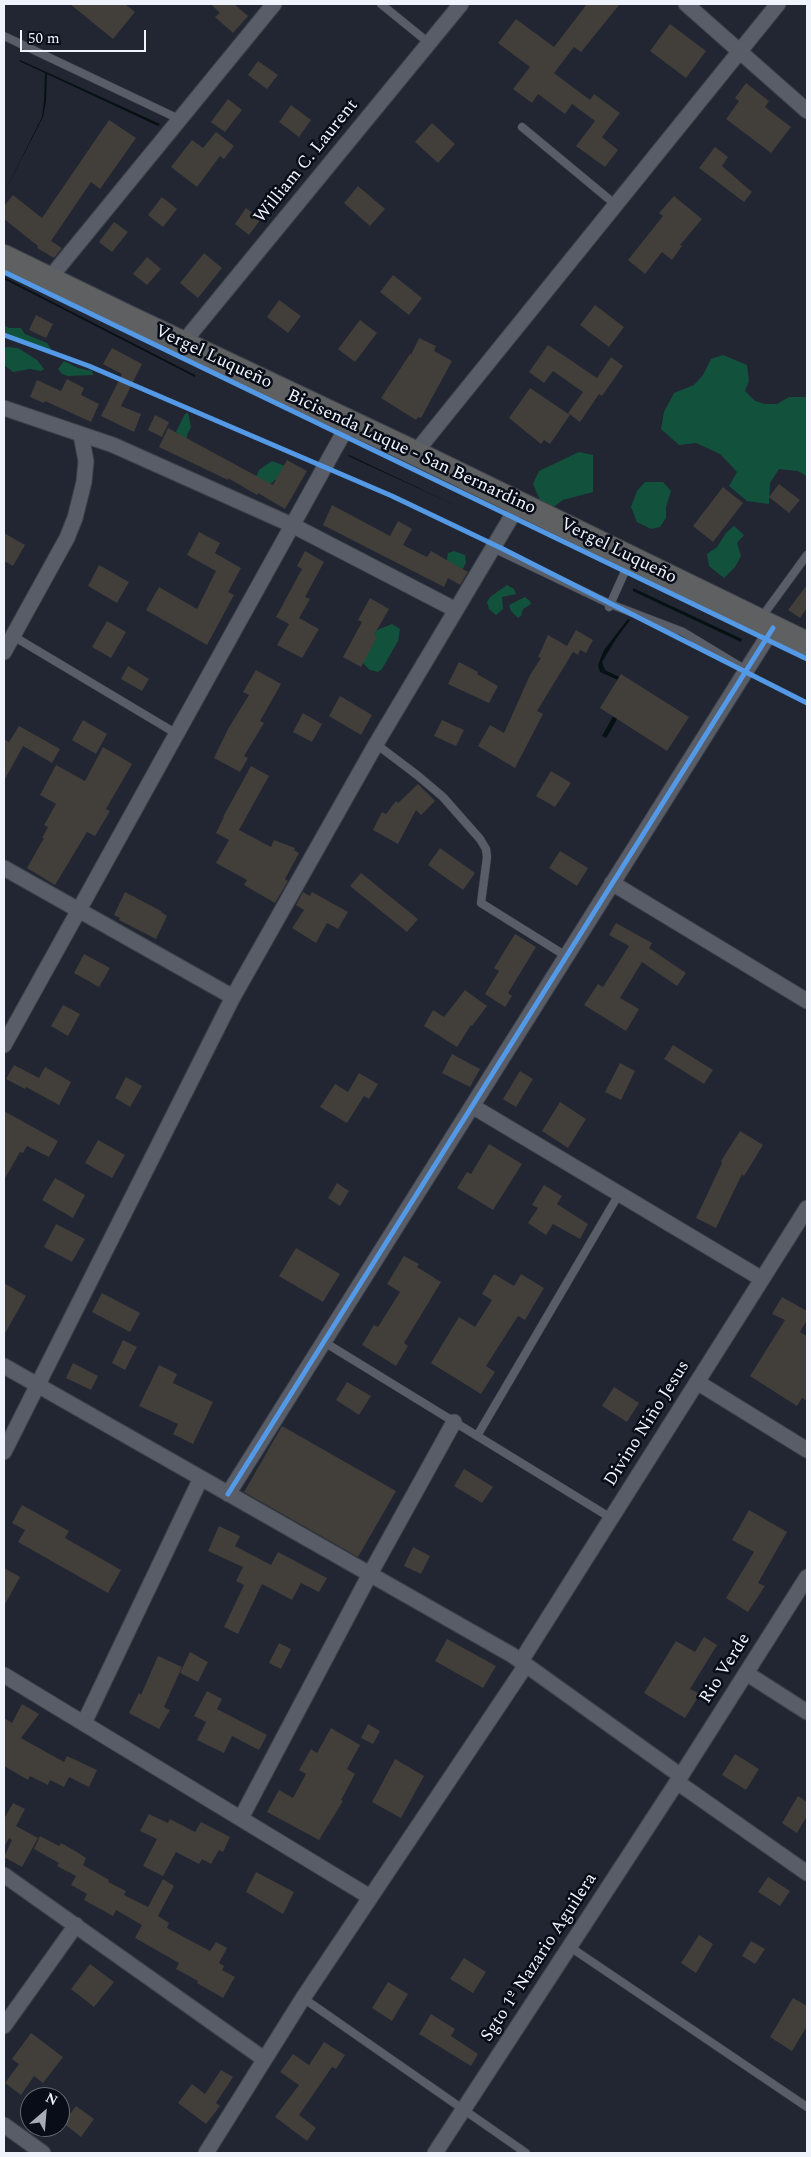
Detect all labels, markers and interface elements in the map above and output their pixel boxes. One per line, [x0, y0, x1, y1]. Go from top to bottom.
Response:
scale bar [22, 20, 149, 52]
text: 50 m [28, 27, 60, 50]
street label: William C. Laurent [250, 96, 364, 228]
street label: Vergel Luqueño [151, 321, 275, 395]
street label: Bicisenda Luque - San Bernardino [283, 386, 539, 520]
street label: Vergel Luqueño [556, 514, 680, 590]
street label: Divino Niño Jesus [601, 1357, 695, 1491]
street label: Rio Verde [696, 1630, 756, 1708]
street label: Sgto 1º Nazario Aguilera [477, 1870, 603, 2046]
north arrow [20, 2087, 70, 2137]
text: N [42, 2087, 61, 2111]

